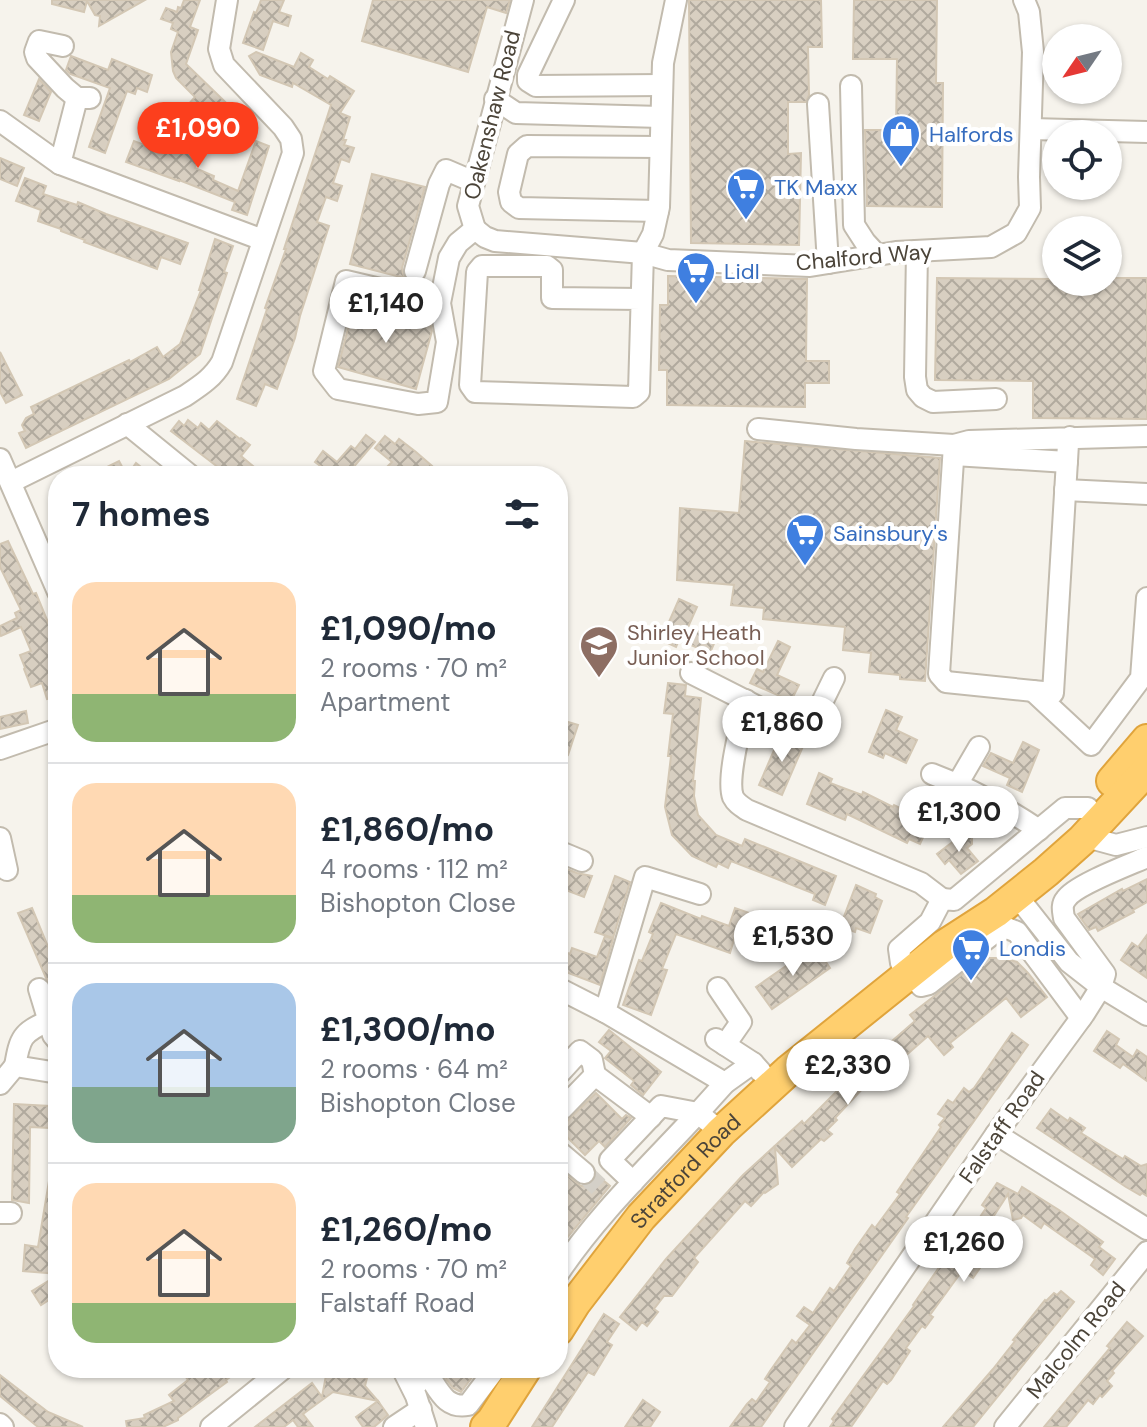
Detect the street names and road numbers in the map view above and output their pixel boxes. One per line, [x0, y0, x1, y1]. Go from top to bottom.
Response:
street label: Oakenshaw Road [457, 27, 527, 203]
street label: Chalford Way [795, 237, 933, 277]
street label: Falstaff Road [953, 1065, 1051, 1189]
street label: Stratford Road [623, 1107, 746, 1234]
street label: Malcolm Road [1020, 1275, 1132, 1405]

